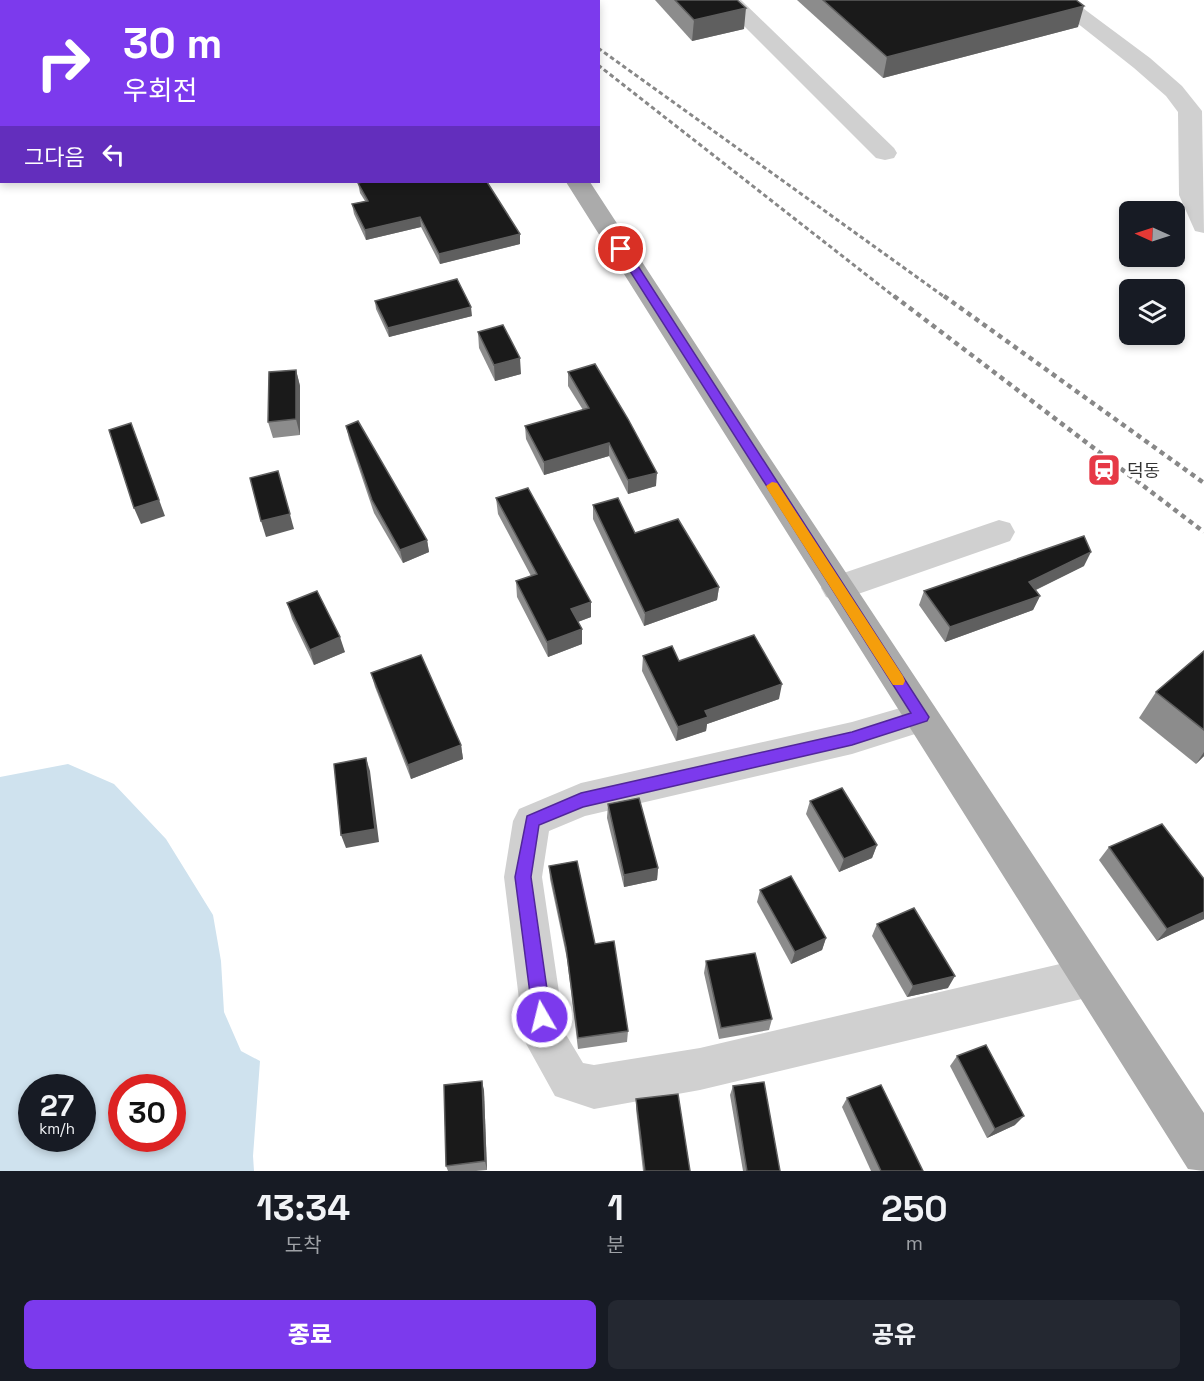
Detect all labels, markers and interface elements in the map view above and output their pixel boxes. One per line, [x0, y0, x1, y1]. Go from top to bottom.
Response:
text: 30 m [123, 17, 222, 70]
icon: right [24, 24, 102, 102]
text: 우회전 [123, 73, 198, 108]
icon: left [97, 138, 130, 171]
text: 그다음 [24, 143, 85, 171]
north arrow [1119, 201, 1185, 267]
map controls [1119, 201, 1185, 345]
pin [595, 223, 646, 274]
icon: arrive [604, 232, 637, 265]
button: layers [1119, 279, 1185, 345]
station icon: 덕동 [1086, 452, 1122, 488]
place label: 덕동 [1127, 459, 1160, 482]
position arrow [510, 985, 574, 1049]
speed limit sign: 30 [108, 1074, 186, 1152]
text: 27 [40, 1086, 74, 1125]
text: km/h [39, 1119, 75, 1138]
text: 13:34 [256, 1185, 350, 1231]
text: 1 [608, 1185, 624, 1231]
text: 250 [881, 1186, 948, 1232]
text: m [906, 1230, 923, 1256]
text: 도착 [285, 1232, 322, 1258]
text: 분 [606, 1232, 625, 1258]
button: 종료 [24, 1300, 596, 1369]
button: 공유 [608, 1300, 1180, 1369]

